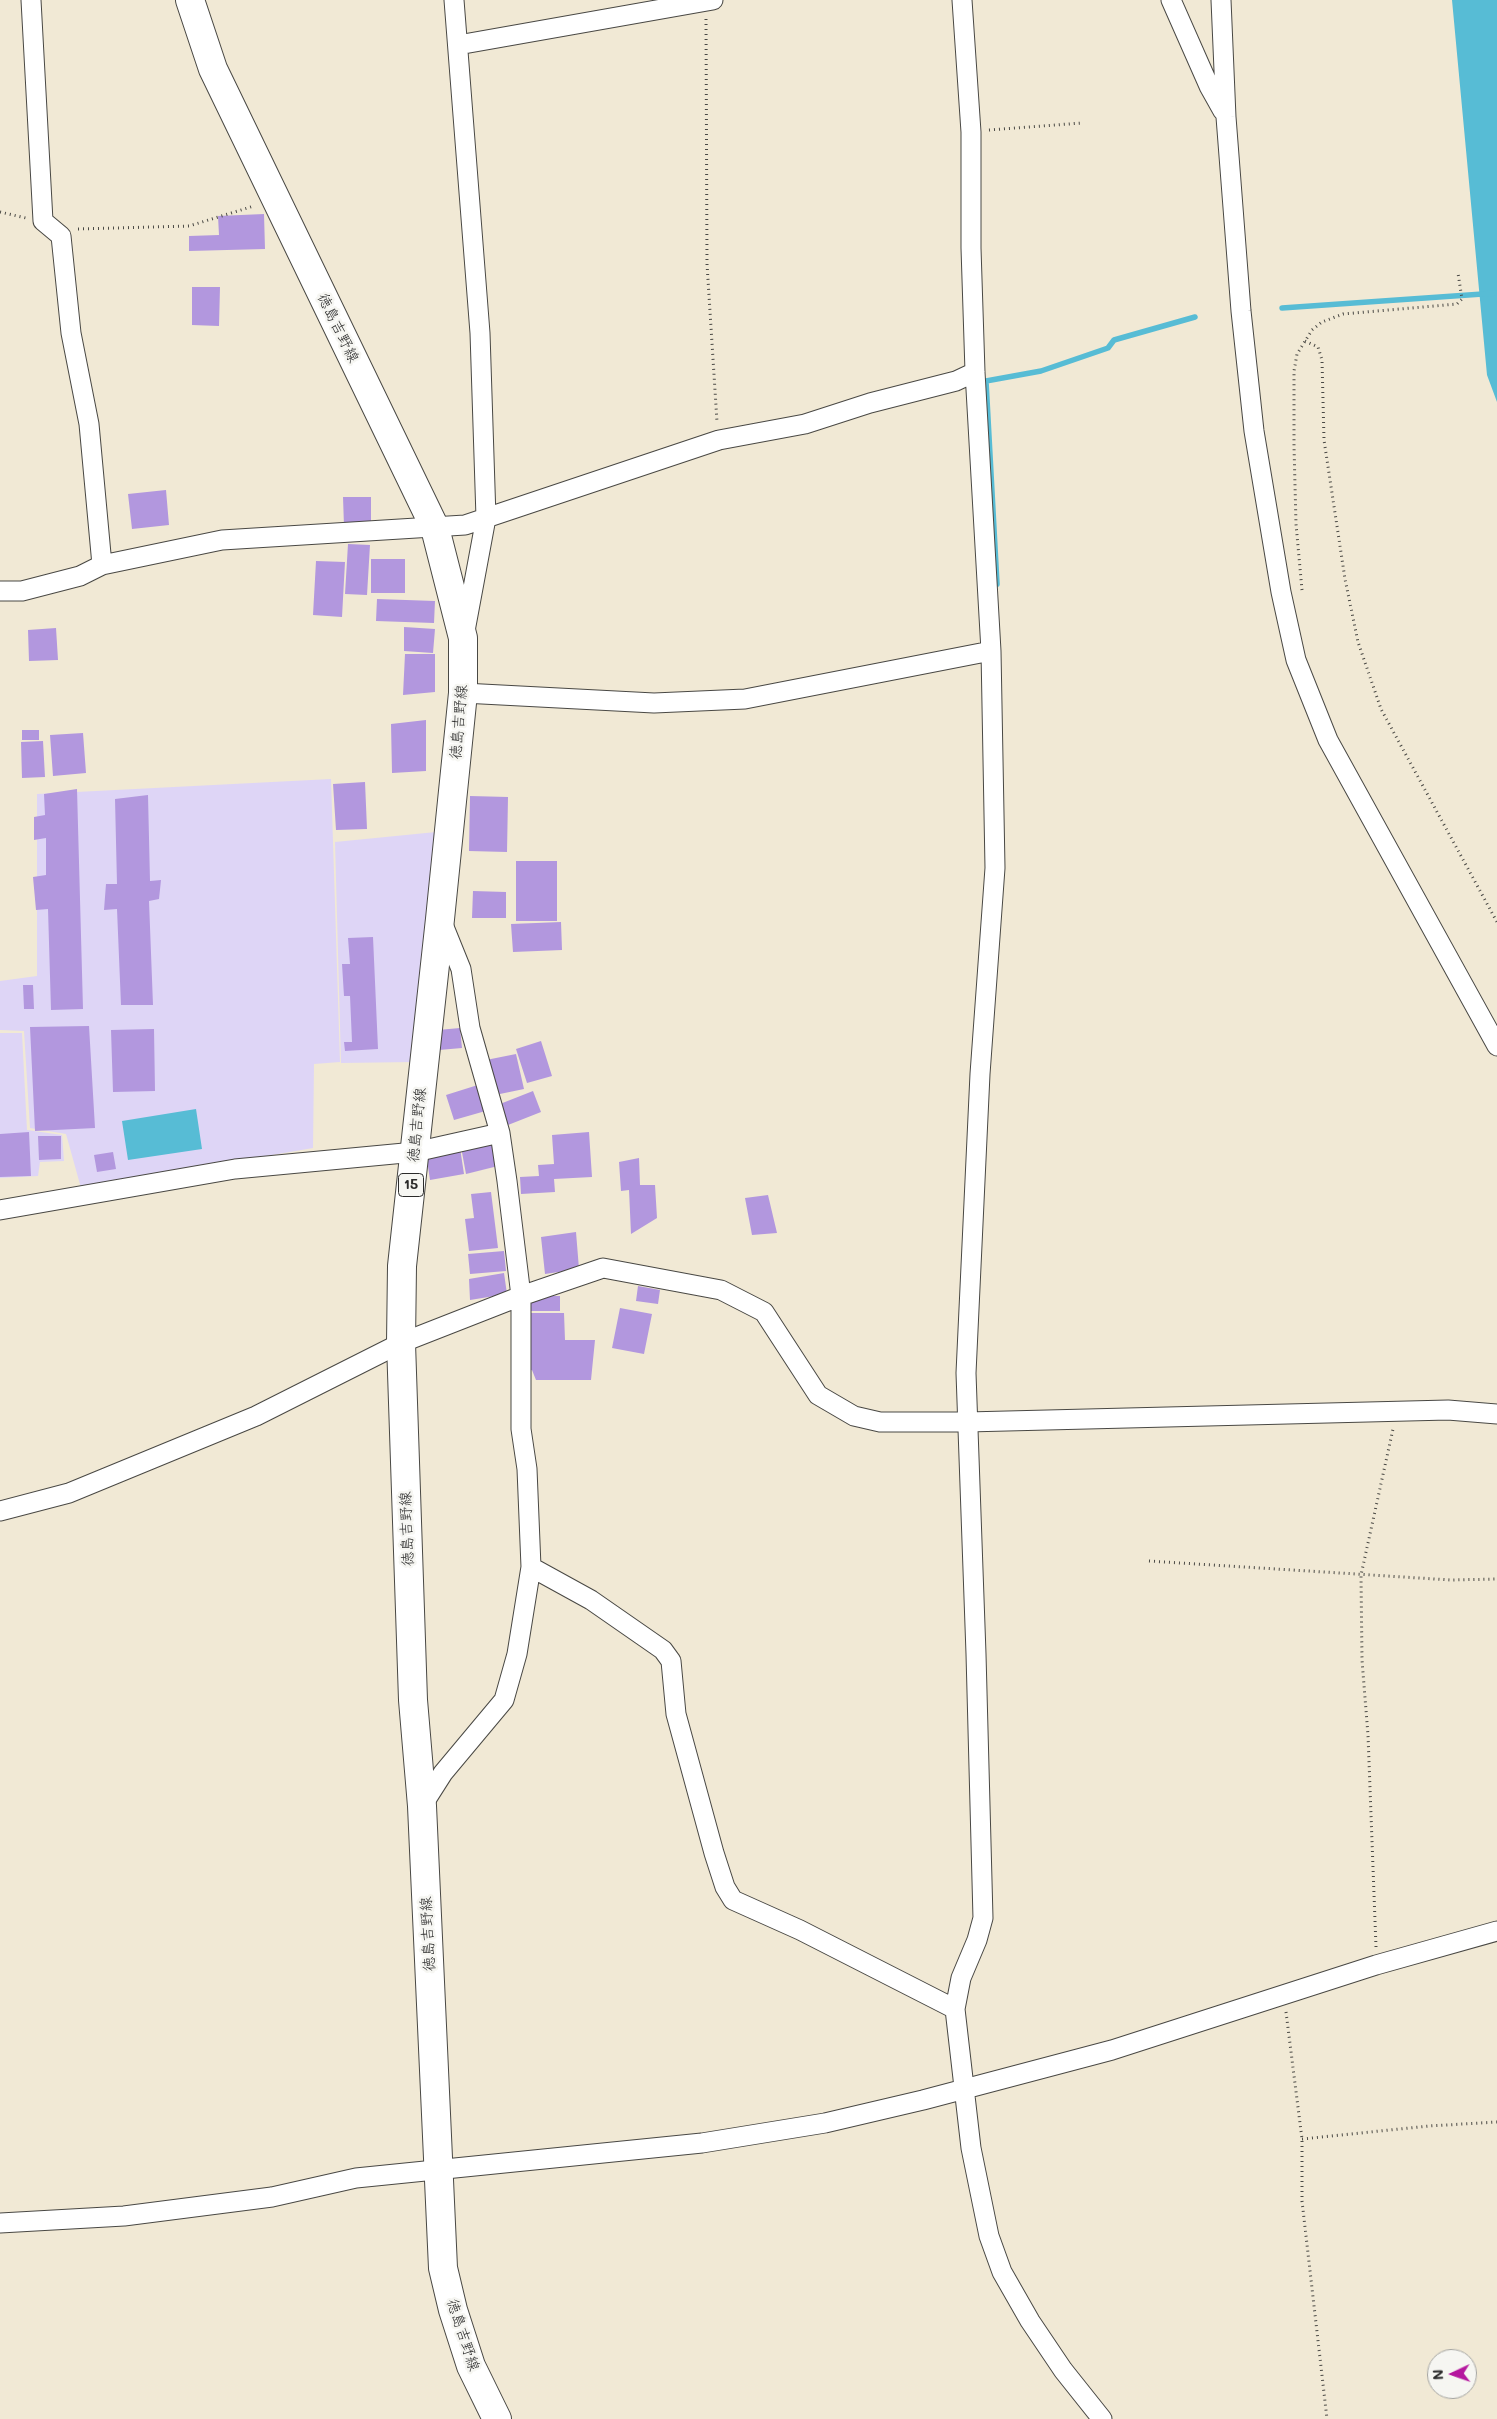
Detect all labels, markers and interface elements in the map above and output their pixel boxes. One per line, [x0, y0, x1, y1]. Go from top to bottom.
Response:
street label: 徳島吉野線 [313, 290, 363, 366]
street label: 徳島吉野線 [447, 684, 471, 760]
street label: 徳島吉野線 [404, 1087, 430, 1163]
road number: 15 [398, 1174, 424, 1196]
street label: 徳島吉野線 [397, 1491, 417, 1567]
street label: 徳島吉野線 [417, 1896, 439, 1972]
street label: 徳島吉野線 [443, 2297, 483, 2373]
north arrow [1427, 2349, 1477, 2399]
text: N [1428, 2369, 1447, 2381]

